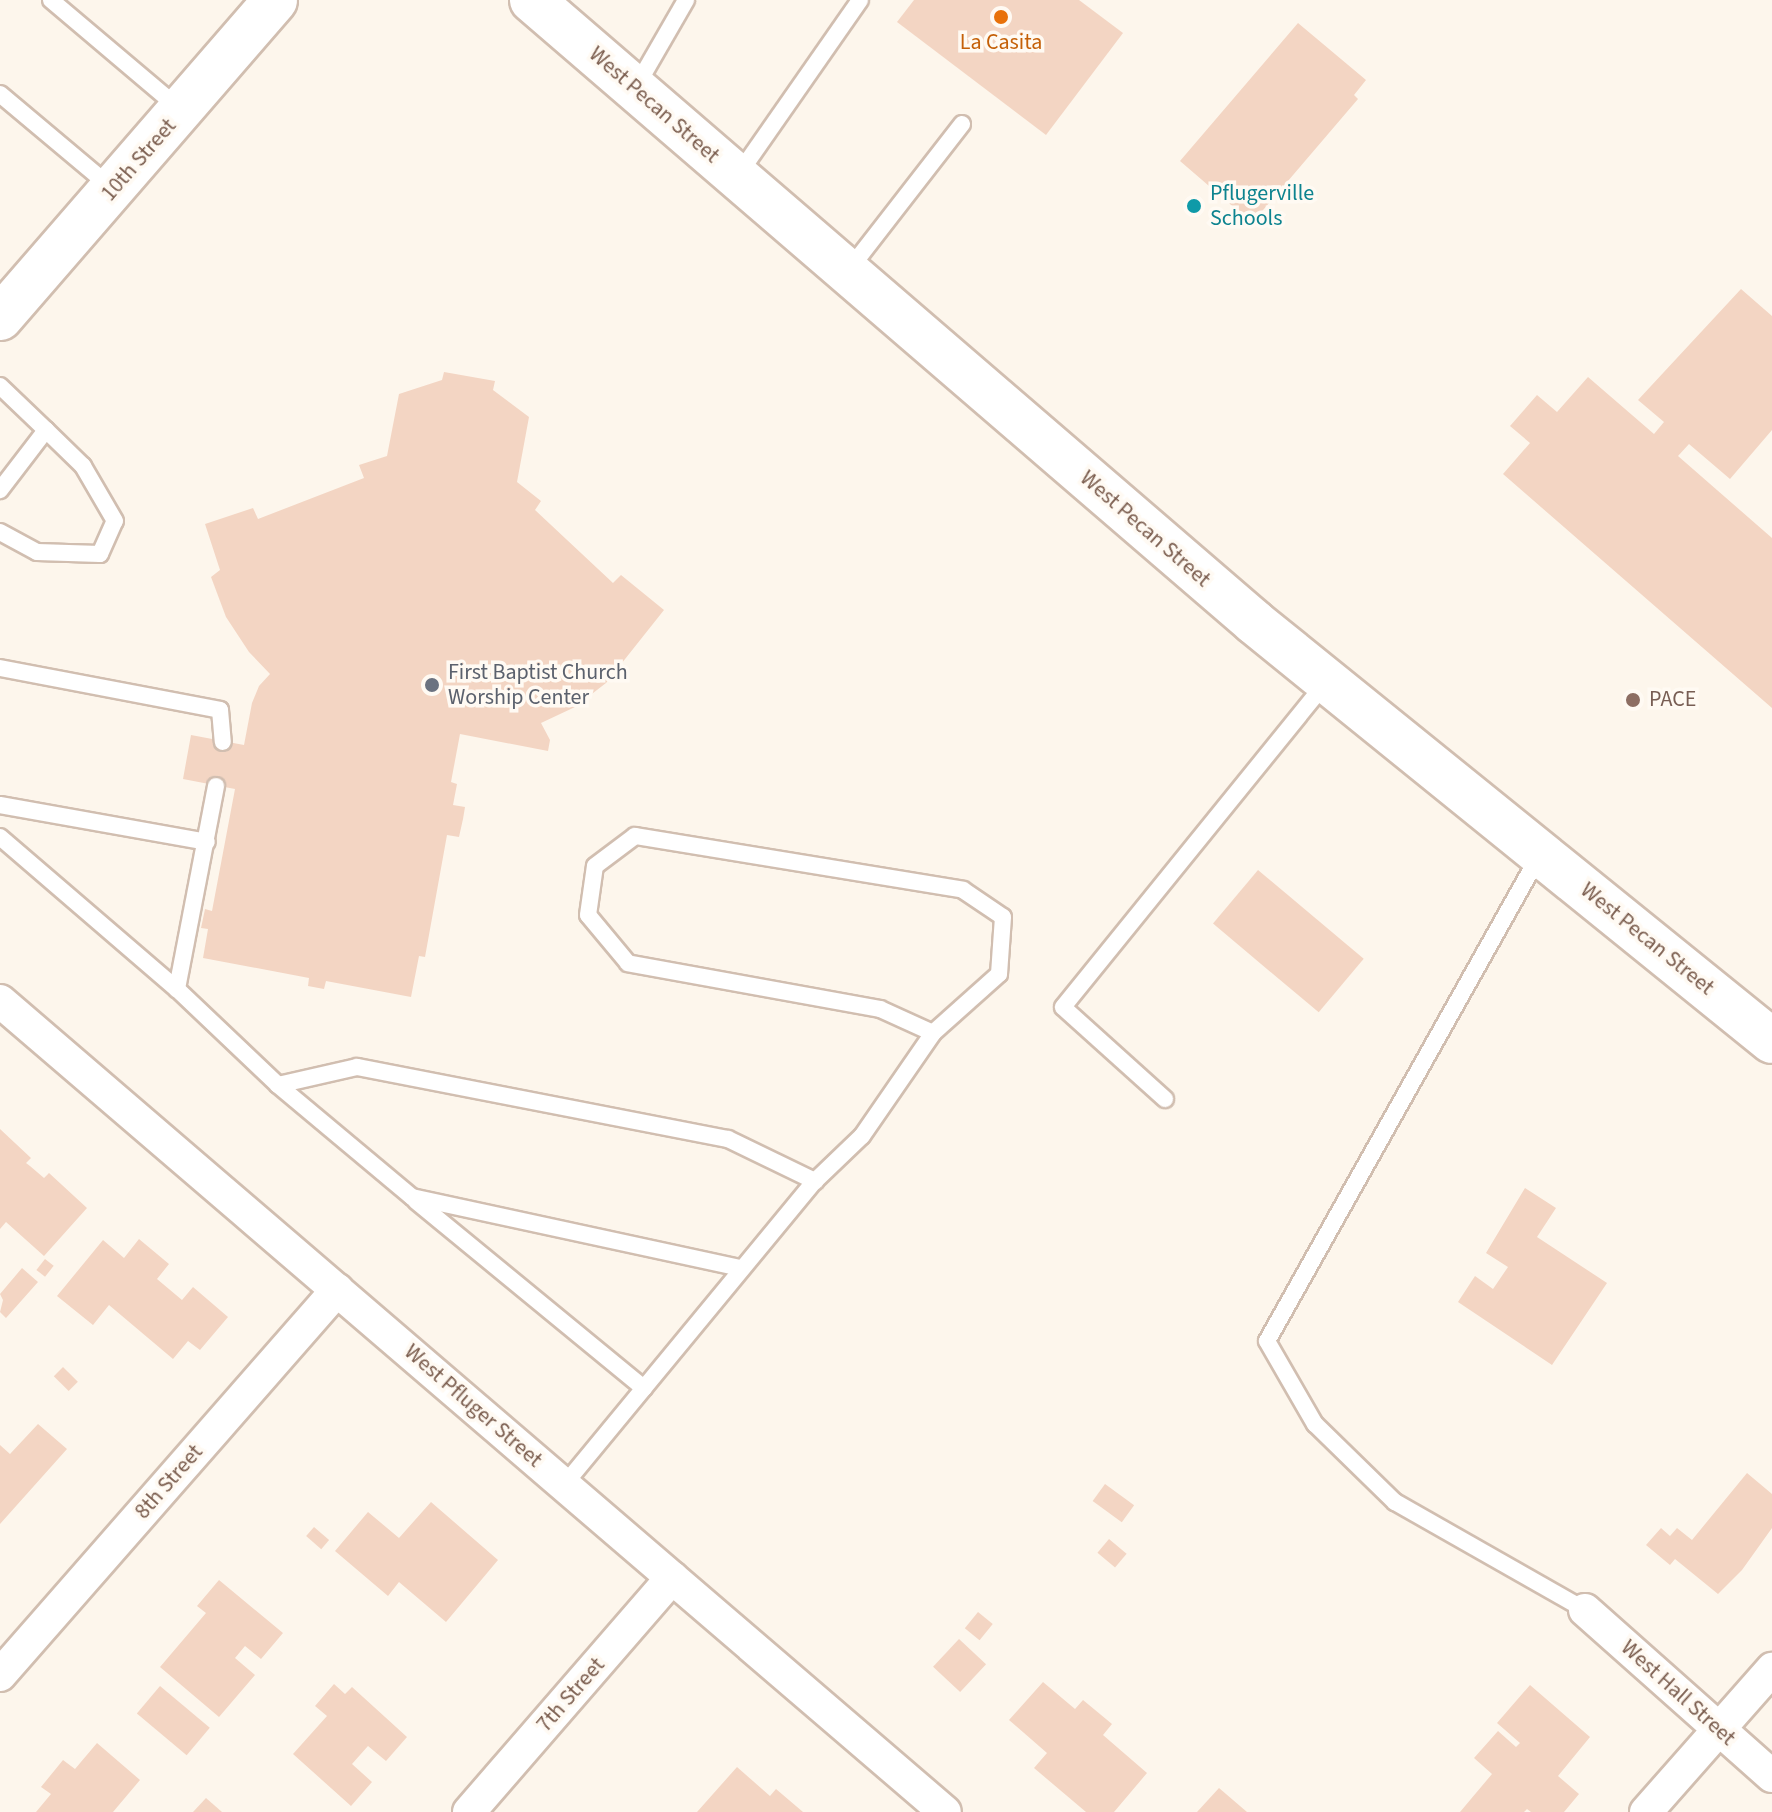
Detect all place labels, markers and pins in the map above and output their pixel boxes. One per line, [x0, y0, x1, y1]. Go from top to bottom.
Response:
marker: La Casita [992, 8, 1010, 26]
place label: La Casita [960, 30, 1042, 56]
place label: Pflugerville Schools [1210, 180, 1314, 232]
marker: Pflugerville Schools [1185, 197, 1203, 215]
place label: First Baptist Church Worship Center [448, 659, 628, 710]
marker: First Baptist Church Worship Center [423, 676, 441, 694]
place label: PACE [1649, 687, 1696, 713]
marker: PACE [1624, 691, 1642, 709]

